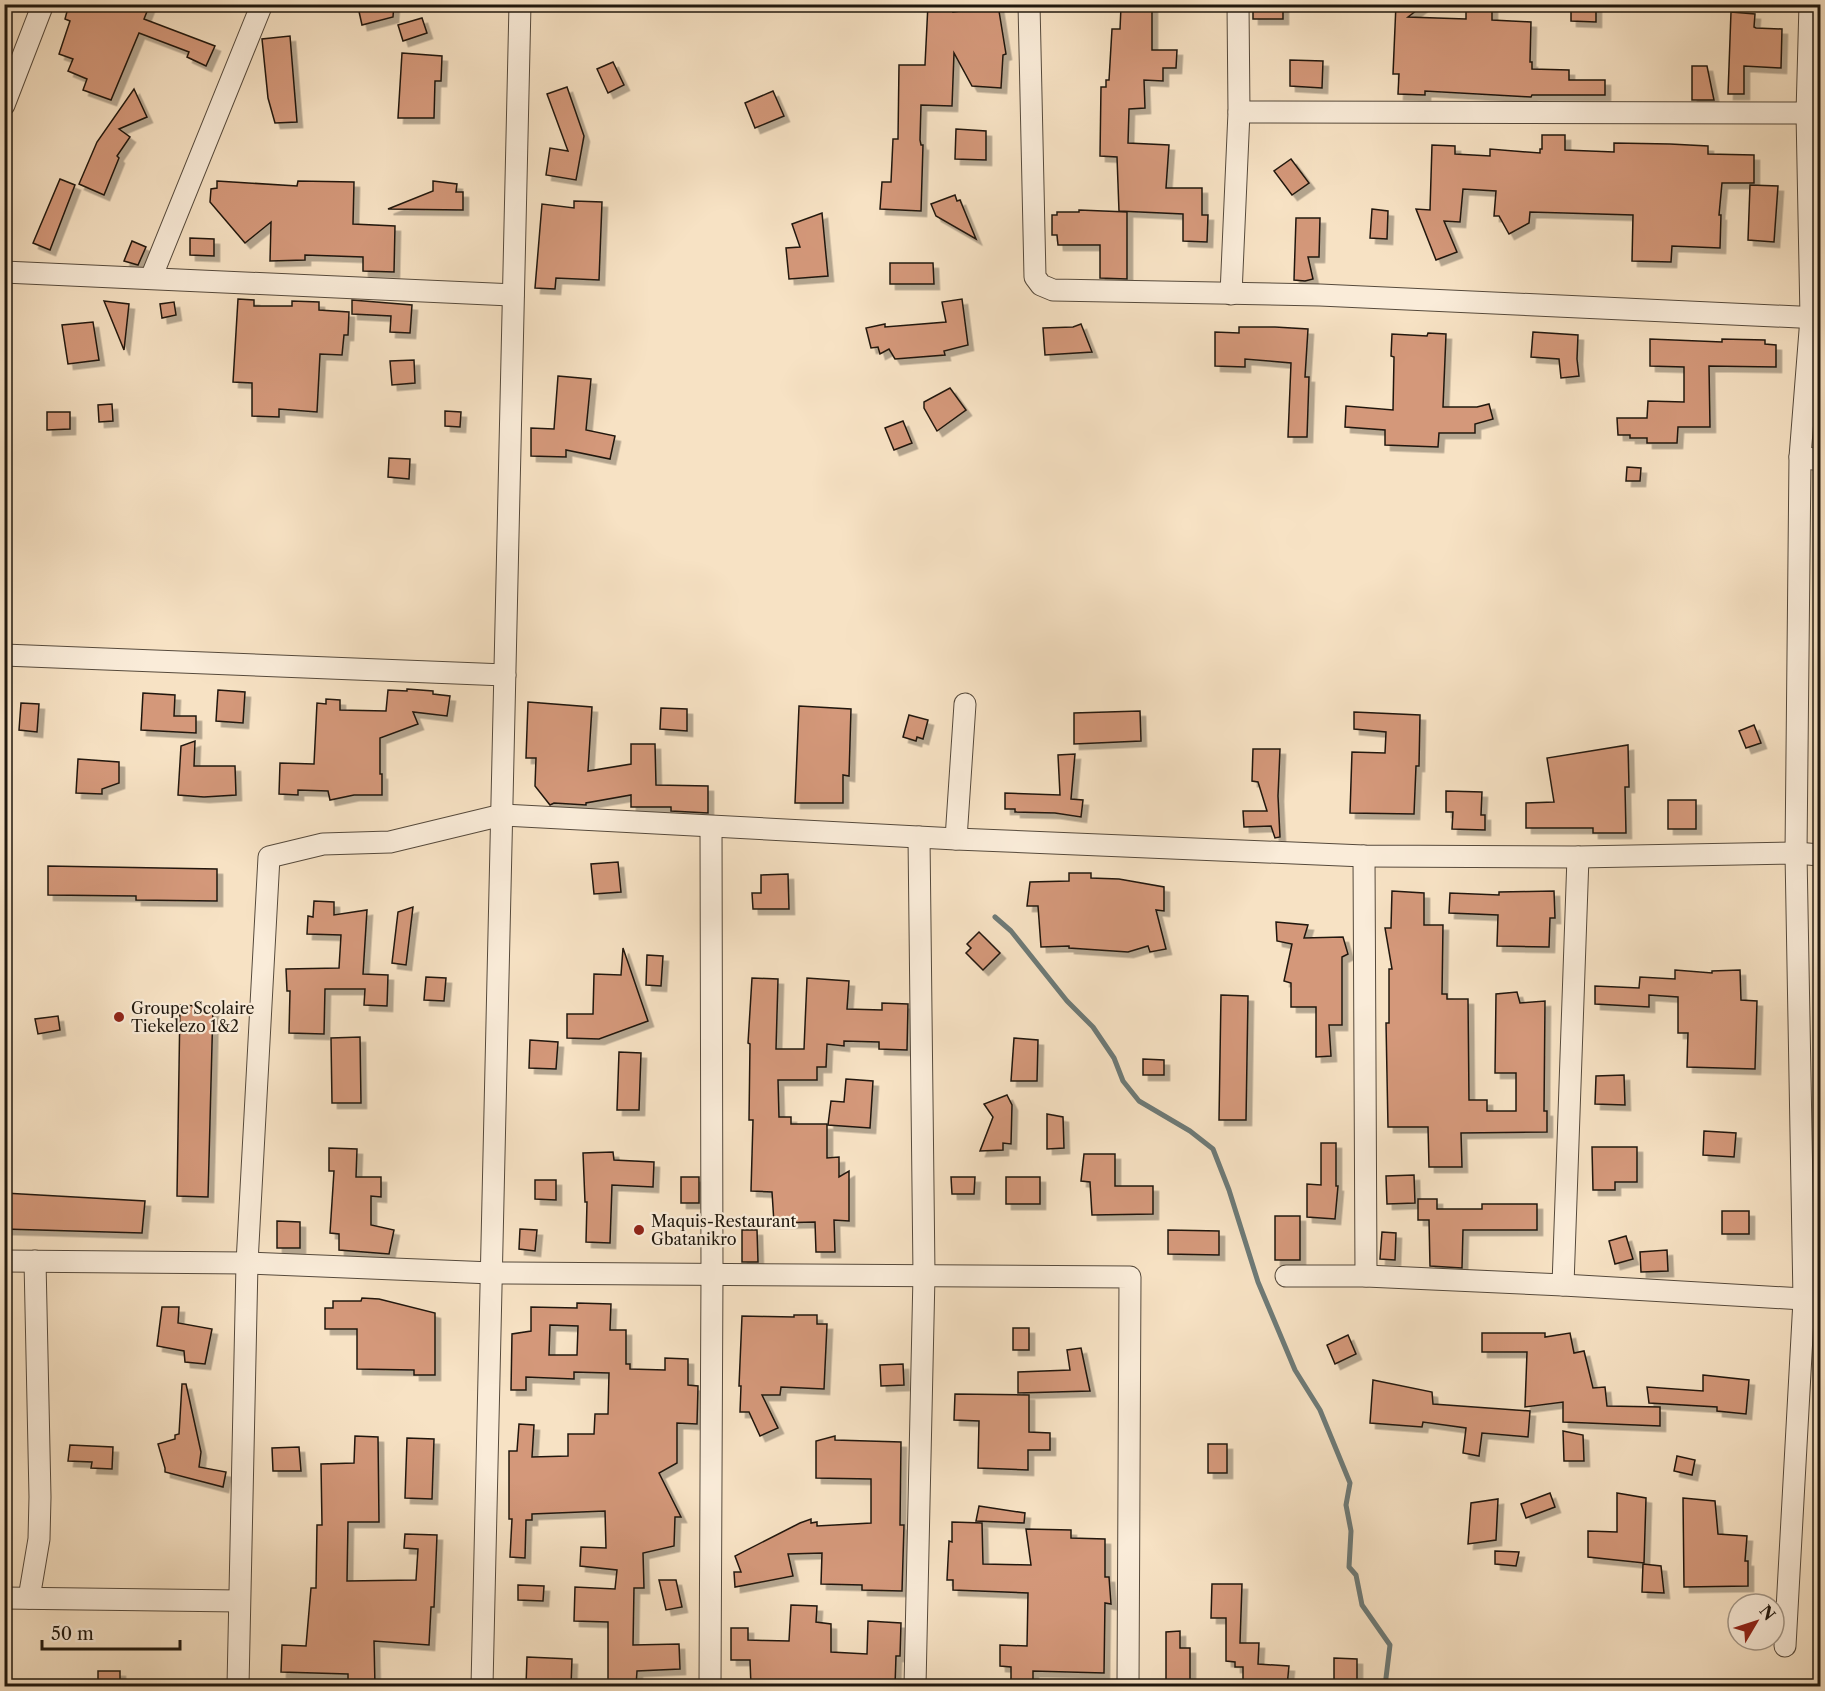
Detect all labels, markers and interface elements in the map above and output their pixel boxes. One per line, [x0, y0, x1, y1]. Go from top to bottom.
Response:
place label: Groupe Scolaire Tiekelezo 1&2 [131, 998, 255, 1036]
marker: Groupe Scolaire Tiekelezo 1&2 [112, 1010, 126, 1024]
place label: Maquis-Restaurant Gbatanikro [651, 1211, 797, 1249]
marker: Maquis-Restaurant Gbatanikro [632, 1223, 646, 1237]
north arrow [1726, 1592, 1786, 1652]
text: N [1756, 1601, 1780, 1624]
scale bar [42, 1613, 180, 1651]
text: 50 m [51, 1623, 94, 1645]

